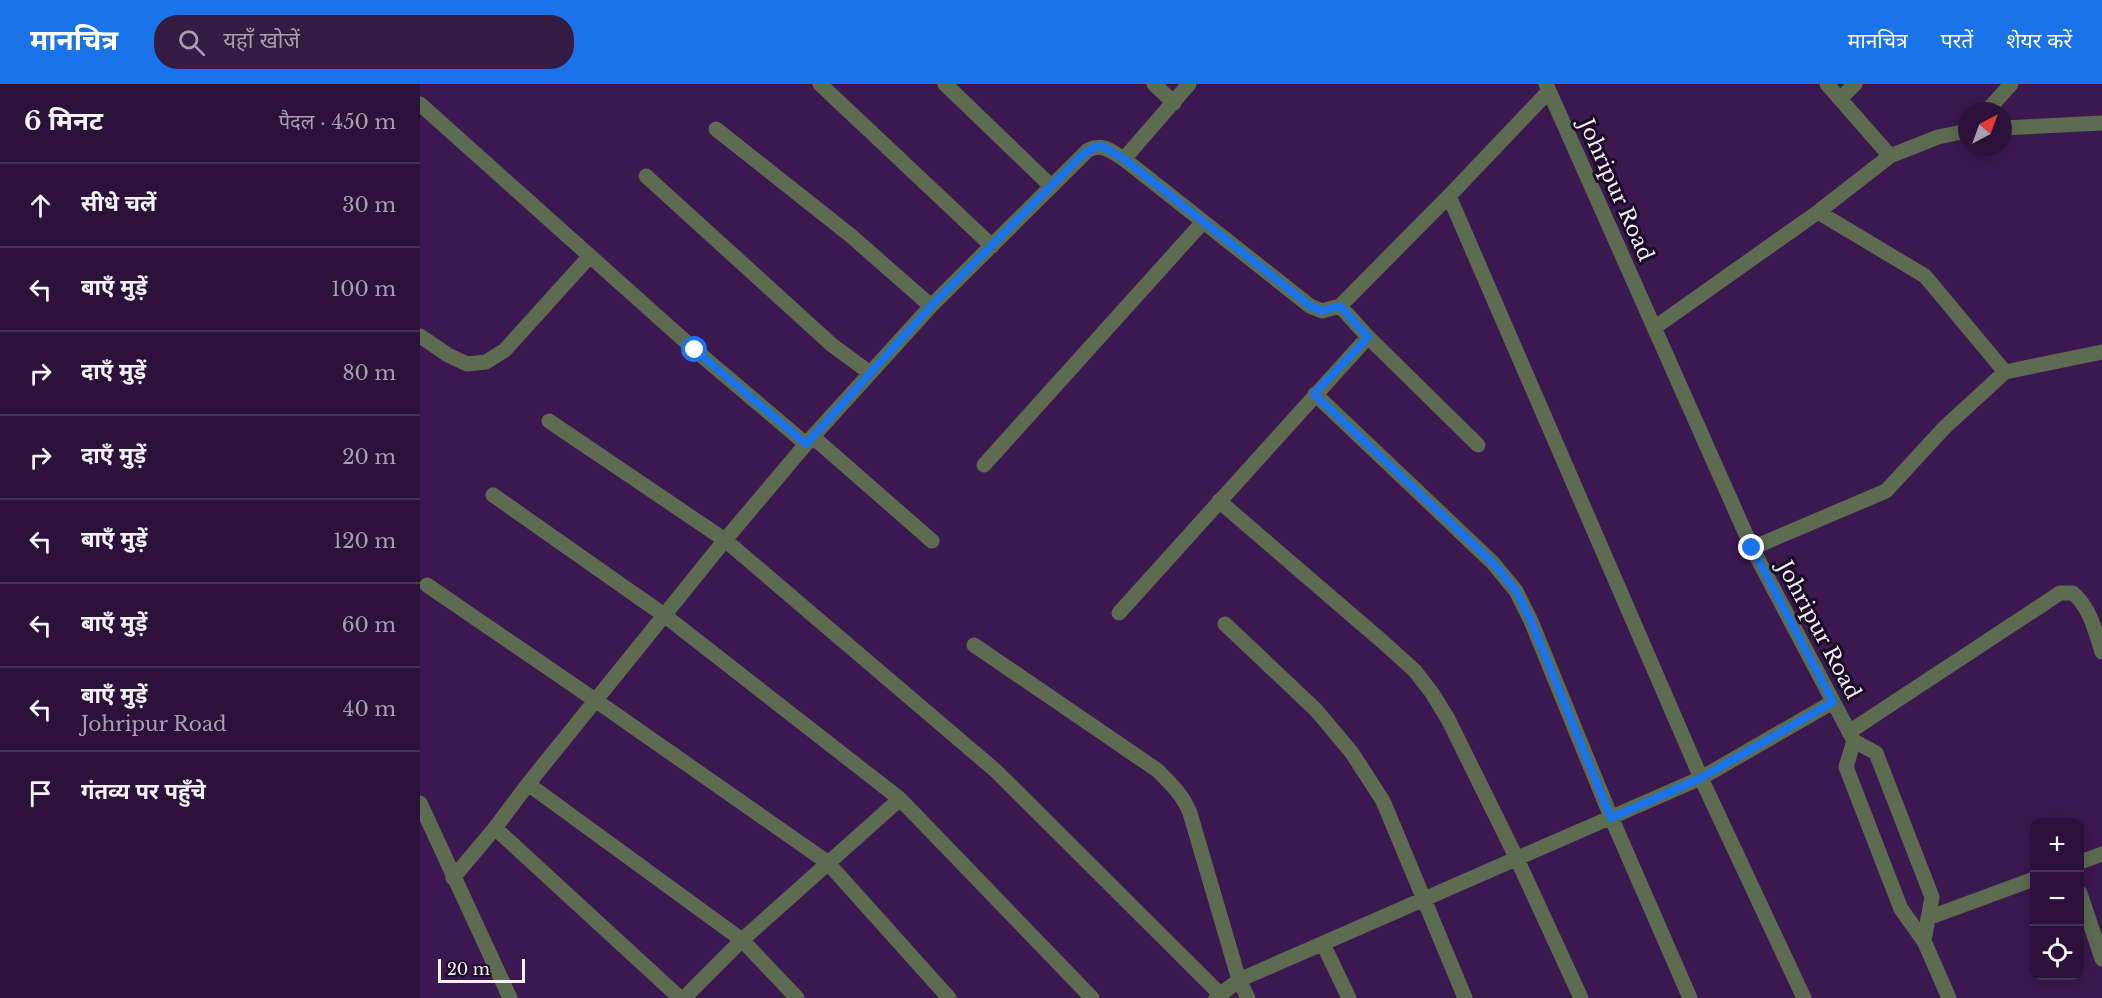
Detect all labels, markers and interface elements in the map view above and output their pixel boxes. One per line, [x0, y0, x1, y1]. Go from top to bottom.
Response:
search box [154, 15, 574, 69]
text: मानचित्र [30, 23, 118, 58]
icon: search [175, 26, 208, 59]
text: यहाँ खोजें [223, 27, 300, 54]
text: मानचित्र [1848, 28, 1908, 54]
text: परतें [1941, 28, 1973, 54]
text: शेयर करें [2006, 28, 2072, 54]
north arrow [1958, 102, 2012, 156]
text: 6 मिनट [24, 105, 103, 137]
text: पैदल · 450 m [279, 110, 396, 134]
street label: Johripur Road [1572, 112, 1659, 265]
icon: ahead [24, 189, 57, 222]
text: सीधे चलें [81, 190, 156, 217]
text: 30 m [342, 193, 396, 217]
icon: left [24, 273, 57, 306]
text: बाएँ मुड़ें [81, 274, 147, 301]
text: 100 m [331, 277, 396, 301]
route start [681, 336, 707, 362]
icon: right [24, 357, 57, 390]
text: दाएँ मुड़ें [81, 358, 146, 385]
text: 80 m [342, 361, 396, 385]
icon: right [24, 441, 57, 474]
text: दाएँ मुड़ें [81, 442, 146, 469]
text: 20 m [342, 445, 396, 469]
icon: left [24, 525, 57, 558]
text: बाएँ मुड़ें [81, 526, 147, 553]
text: 120 m [333, 529, 396, 553]
route end [1738, 534, 1764, 560]
street label: Johripur Road [1770, 554, 1866, 704]
icon: left [24, 609, 57, 642]
text: बाएँ मुड़ें [81, 610, 147, 637]
text: 60 m [342, 613, 396, 637]
text: बाएँ मुड़ें [81, 682, 147, 709]
icon: left [24, 693, 57, 726]
text: 40 m [343, 697, 396, 721]
text: Johripur Road [81, 712, 227, 736]
icon: arrive [24, 777, 57, 810]
text: गंतव्य पर पहुँचे [81, 778, 206, 805]
map controls [2030, 818, 2084, 980]
button: + [2030, 818, 2084, 872]
button: − [2030, 872, 2084, 926]
button: locate [2030, 926, 2084, 980]
scale bar [438, 956, 525, 984]
text: 20 m [447, 959, 490, 979]

